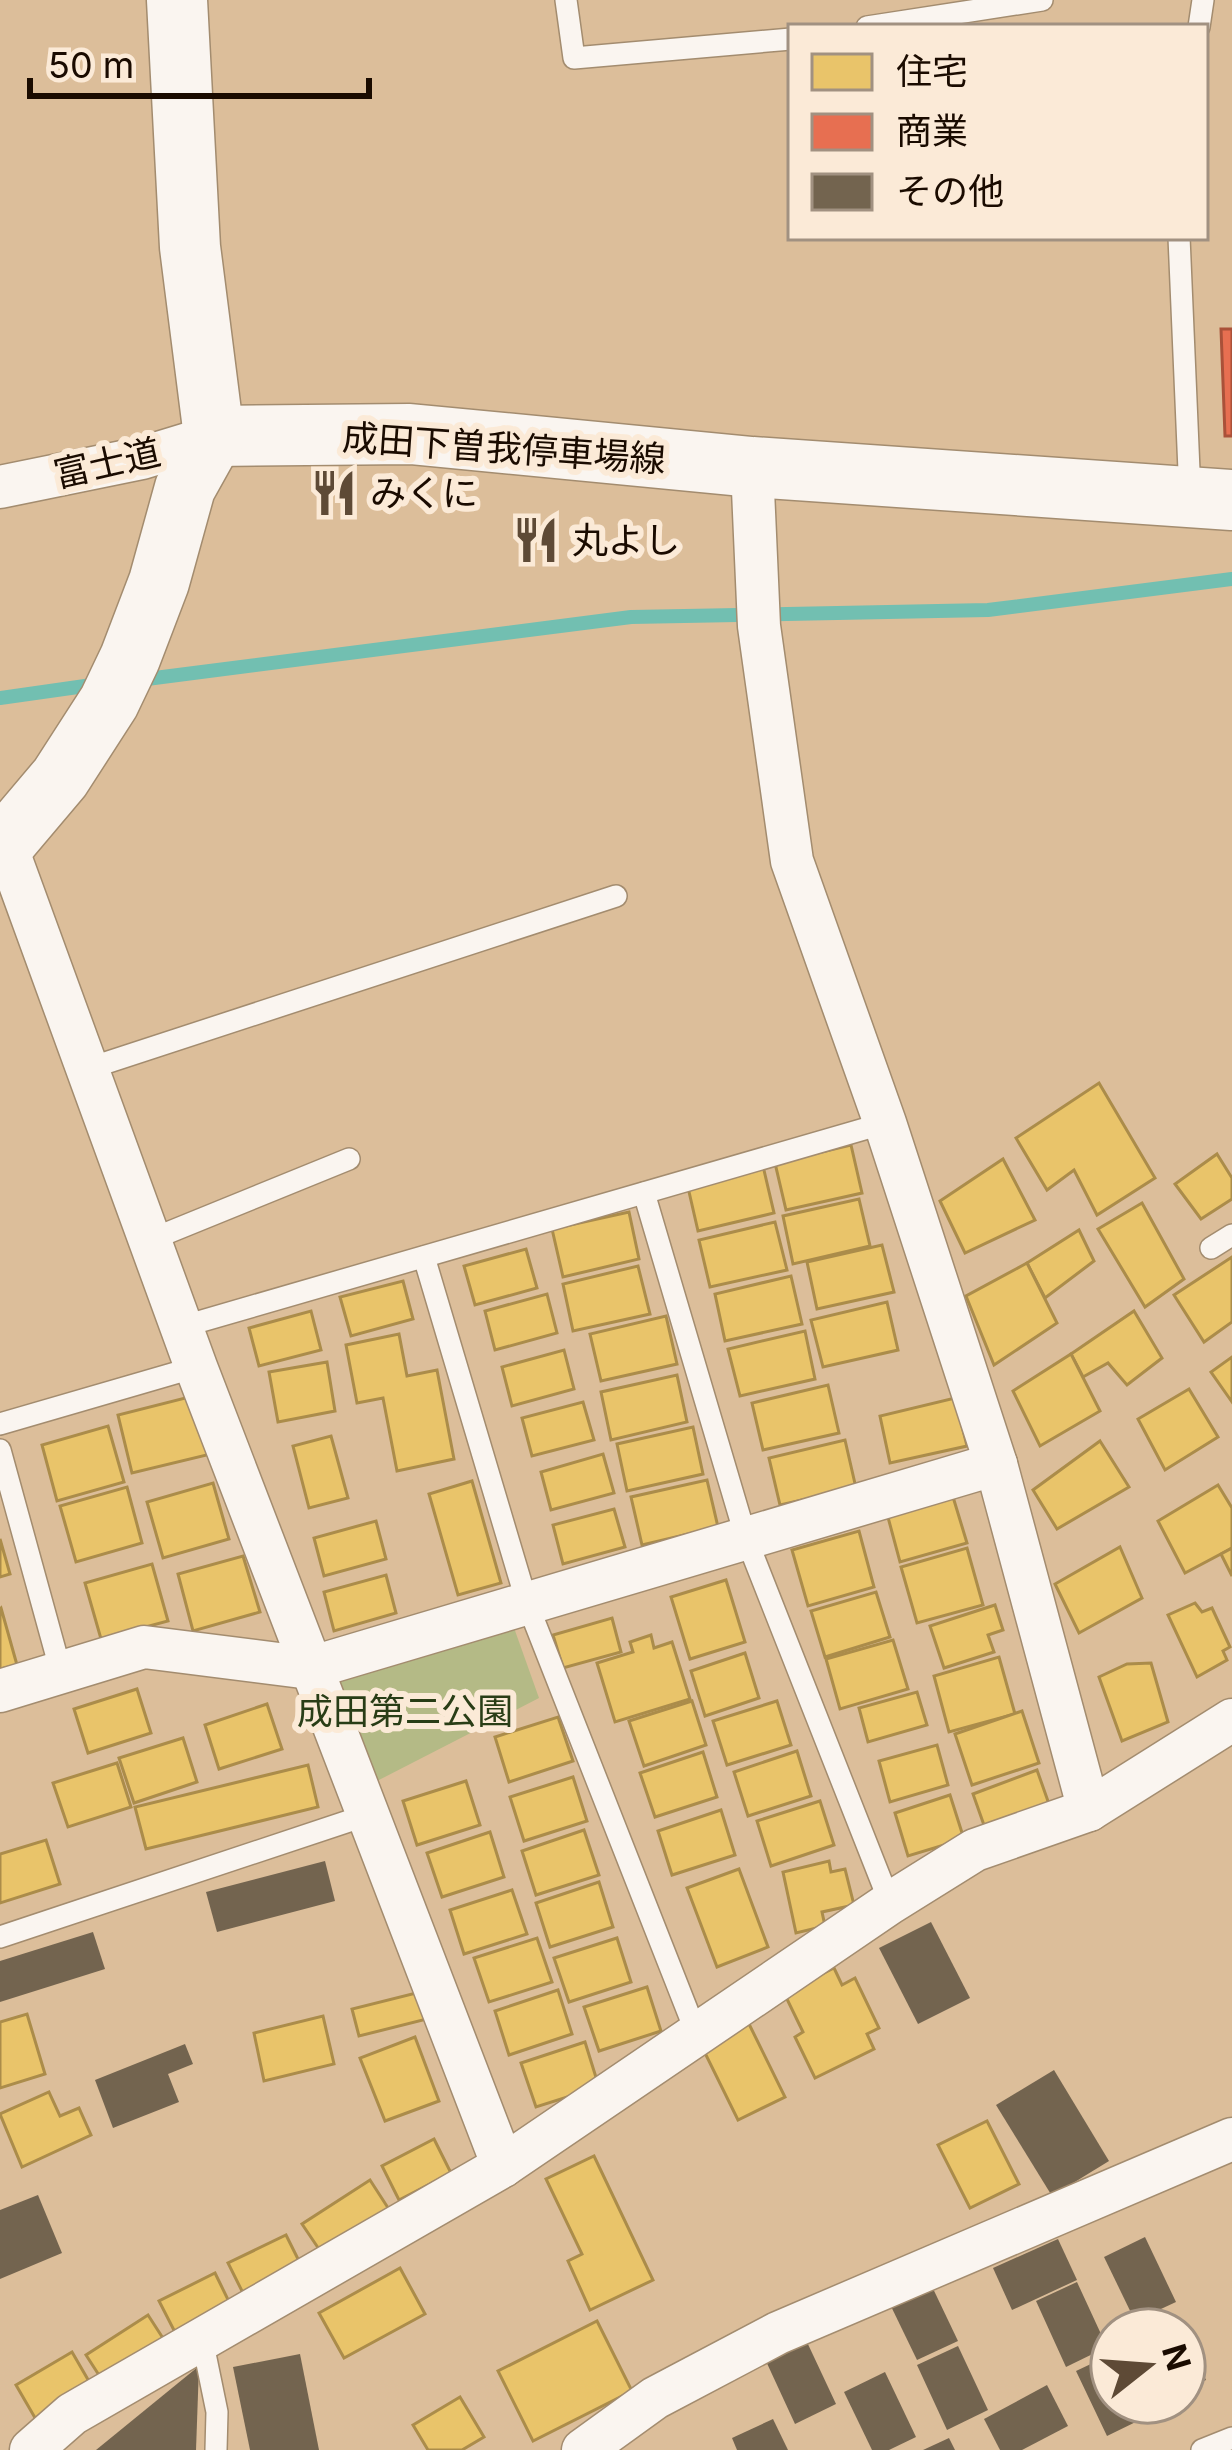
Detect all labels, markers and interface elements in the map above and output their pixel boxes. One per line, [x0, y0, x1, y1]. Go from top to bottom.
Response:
scale bar [30, 24, 369, 98]
legend [788, 24, 1208, 240]
text: 50 m [48, 43, 134, 87]
text: 住宅 [896, 49, 968, 93]
text: 商業 [896, 109, 968, 153]
text: その他 [896, 169, 1004, 213]
street label: 成田下曽我停車場線 [341, 415, 667, 481]
street label: 富士道 [49, 429, 165, 497]
restaurant icon: みくに [309, 468, 359, 518]
place label: みくに [370, 471, 478, 515]
restaurant icon: 丸よし [511, 515, 561, 565]
place label: 丸よし [572, 518, 680, 562]
park label: 成田第二公園 [297, 1689, 513, 1733]
north arrow [1088, 2306, 1208, 2426]
text: N [1154, 2339, 1199, 2375]

